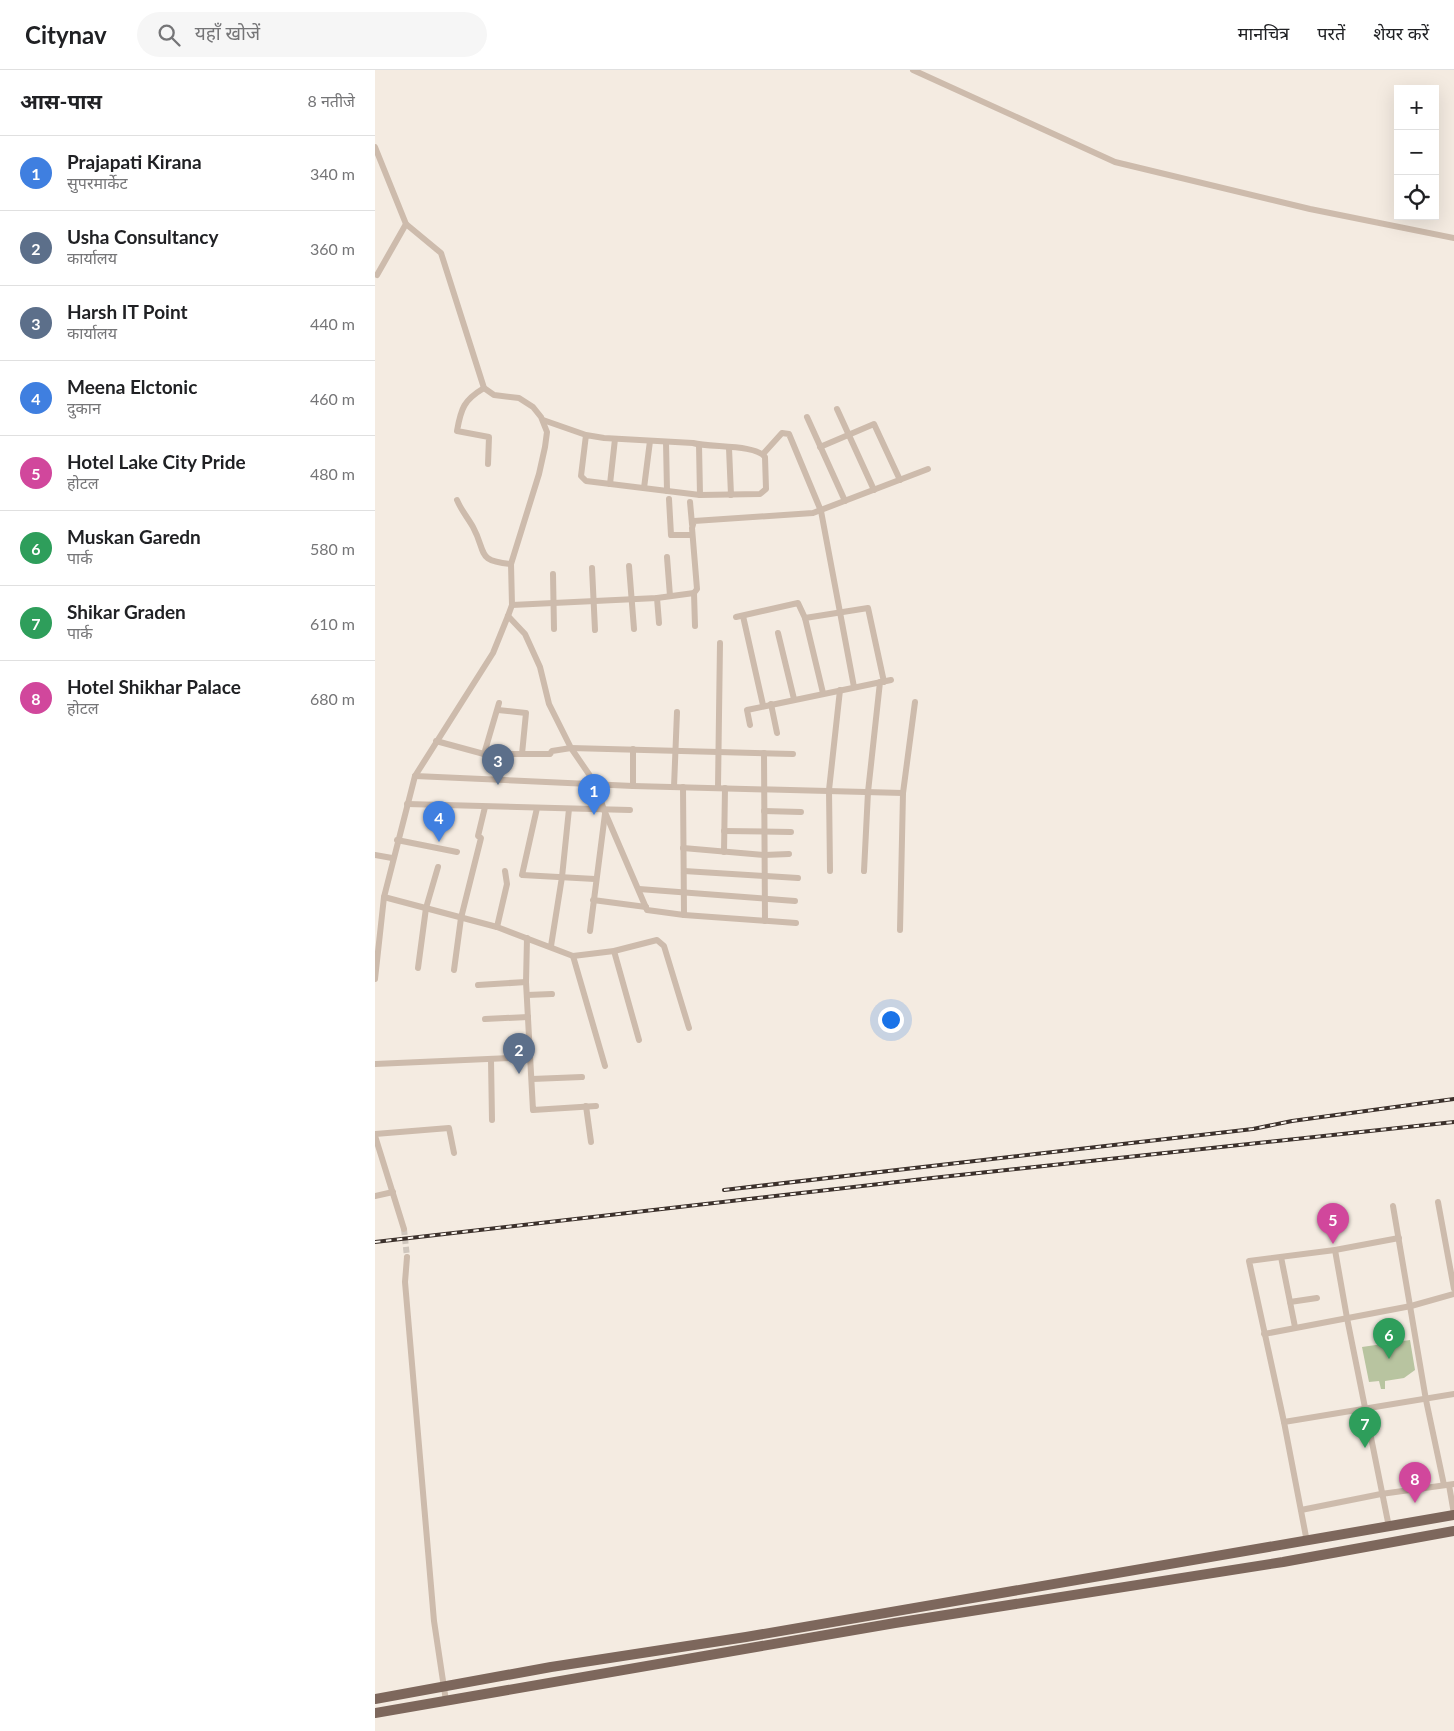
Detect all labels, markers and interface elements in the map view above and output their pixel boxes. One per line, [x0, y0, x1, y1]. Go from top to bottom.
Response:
search box [137, 12, 487, 57]
text: Citynav [25, 20, 107, 49]
icon: search [155, 21, 183, 49]
text: यहाँ खोजें [195, 21, 260, 44]
text: मानचित्र [1238, 22, 1289, 44]
text: परतें [1317, 22, 1345, 44]
text: शेयर करें [1373, 22, 1429, 44]
map controls [1394, 85, 1439, 220]
button: + [1394, 85, 1439, 130]
text: आस-पास [20, 88, 102, 113]
text: 8 नतीजे [308, 91, 355, 110]
button: − [1394, 130, 1439, 175]
text: Prajapati Kirana [67, 150, 202, 173]
text: 1 [31, 164, 41, 183]
text: 340 m [310, 164, 355, 183]
text: सुपरमार्केट [67, 173, 128, 192]
button: locate [1394, 175, 1439, 220]
text: Usha Consultancy [67, 225, 218, 248]
text: 2 [31, 239, 41, 258]
text: 360 m [310, 239, 355, 258]
text: कार्यालय [67, 248, 117, 267]
text: Harsh IT Point [67, 300, 188, 323]
text: 3 [31, 314, 41, 333]
text: 440 m [310, 314, 355, 333]
text: कार्यालय [67, 323, 117, 342]
text: Meena Elctonic [67, 375, 197, 398]
text: 4 [31, 389, 41, 408]
text: 460 m [310, 389, 355, 408]
text: दुकान [67, 398, 101, 417]
text: Hotel Lake City Pride [67, 450, 246, 473]
text: 5 [31, 464, 41, 483]
text: 480 m [310, 464, 355, 483]
text: होटल [67, 473, 99, 492]
text: Muskan Garedn [67, 525, 201, 548]
text: 6 [31, 539, 41, 558]
text: 580 m [310, 539, 355, 558]
text: पार्क [67, 548, 93, 567]
text: Shikar Graden [67, 600, 186, 623]
text: 7 [31, 614, 41, 633]
text: 610 m [310, 614, 355, 633]
text: पार्क [67, 623, 93, 642]
text: Hotel Shikhar Palace [67, 675, 241, 698]
text: 8 [31, 689, 41, 708]
text: 680 m [310, 689, 355, 708]
text: होटल [67, 698, 99, 717]
pin: 3 [482, 744, 514, 785]
pin: 1 [578, 774, 610, 815]
pin: 4 [423, 801, 455, 842]
your location [878, 1007, 904, 1033]
pin: 2 [503, 1033, 535, 1074]
pin: 5 [1317, 1203, 1349, 1244]
pin: 6 [1373, 1318, 1405, 1359]
pin: 7 [1349, 1407, 1381, 1448]
pin: 8 [1399, 1462, 1431, 1503]

